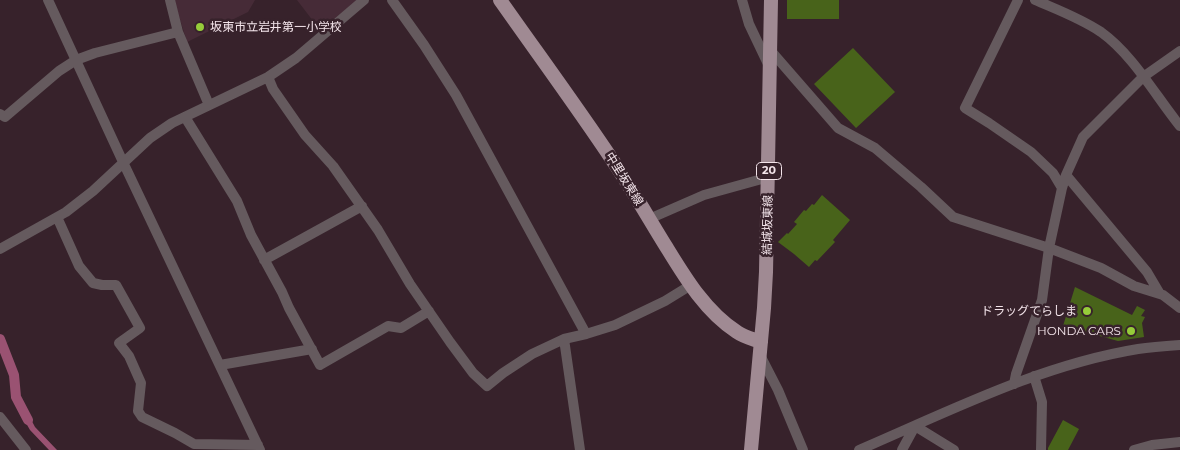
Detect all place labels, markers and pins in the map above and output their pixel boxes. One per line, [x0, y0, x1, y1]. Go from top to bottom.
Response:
place label: 坂東市立岩井第一小学校 [210, 20, 342, 34]
marker: 坂東市立岩井第一小学校 [194, 21, 206, 33]
place label: ドラッグてらしま [981, 304, 1077, 318]
marker: ドラッグてらしま [1081, 305, 1093, 317]
place label: HONDA CARS [1037, 324, 1121, 338]
marker: HONDA CARS [1125, 325, 1137, 337]

